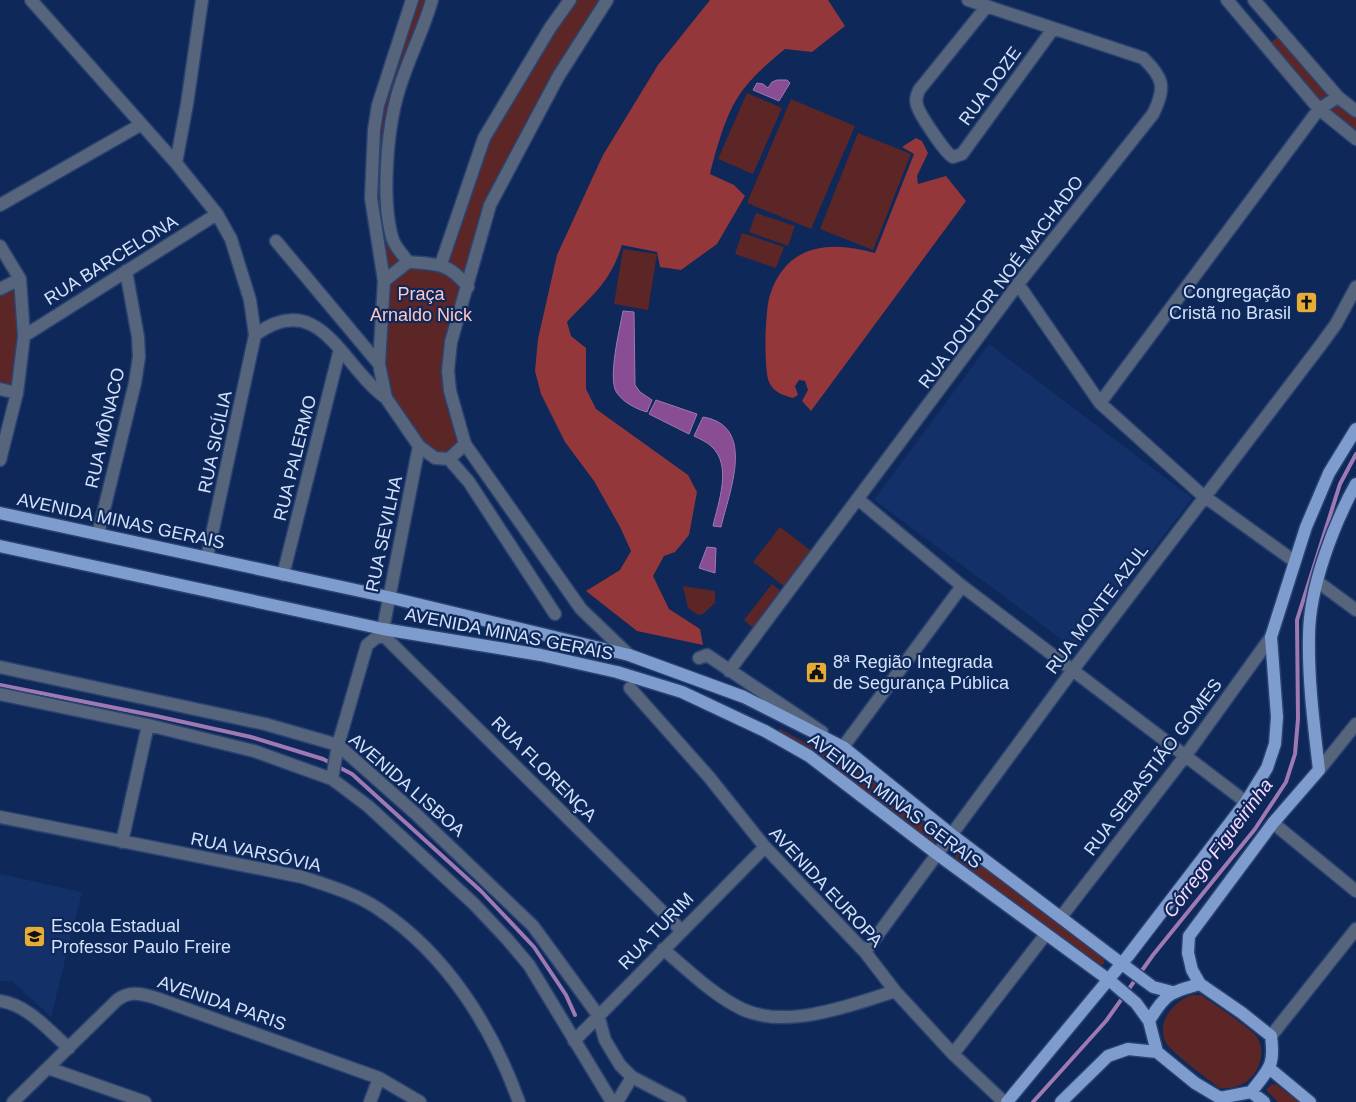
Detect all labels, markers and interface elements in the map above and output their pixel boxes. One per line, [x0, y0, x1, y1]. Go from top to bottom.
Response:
street label: RUA DOZE [955, 43, 1025, 129]
street label: RUA DOUTOR NOÉ MACHADO [915, 172, 1087, 392]
street label: RUA BARCELONA [41, 211, 181, 309]
place label: Congregação Cristã no Brasil [1169, 282, 1291, 323]
park label: Praça Arnaldo Nick [370, 284, 473, 325]
church icon: Congregação Cristã no Brasil [1295, 290, 1319, 314]
street label: RUA MÔNACO [80, 366, 129, 490]
street label: RUA SICÍLIA [194, 389, 236, 495]
street label: RUA PALERMO [270, 393, 320, 523]
street label: RUA SEVILHA [362, 474, 406, 594]
street label: AVENIDA MINAS GERAIS [15, 489, 227, 553]
street label: RUA MONTE AZUL [1042, 540, 1152, 678]
street label: AVENIDA MINAS GERAIS [403, 604, 615, 664]
place label: 8ª Região Integrada de Segurança Pública [833, 652, 1010, 693]
public building icon: 8ª Região Integrada de Segurança Pública [805, 660, 829, 684]
street label: RUA SEBASTIÃO GOMES [1079, 674, 1226, 859]
street label: RUA FLORENÇA [487, 712, 601, 826]
street label: AVENIDA LISBOA [345, 729, 469, 841]
street label: AVENIDA MINAS GERAIS [804, 729, 986, 873]
water label: Córrego Figueirinha [1159, 775, 1277, 921]
street label: AVENIDA EUROPA [765, 823, 887, 951]
street label: RUA VARSÓVIA [189, 827, 323, 876]
street label: RUA TURIM [615, 889, 697, 973]
place label: Escola Estadual Professor Paulo Freire [51, 916, 231, 957]
school or university icon: Escola Estadual Professor Paulo Freire [23, 924, 47, 948]
street label: AVENIDA PARIS [155, 972, 289, 1034]

